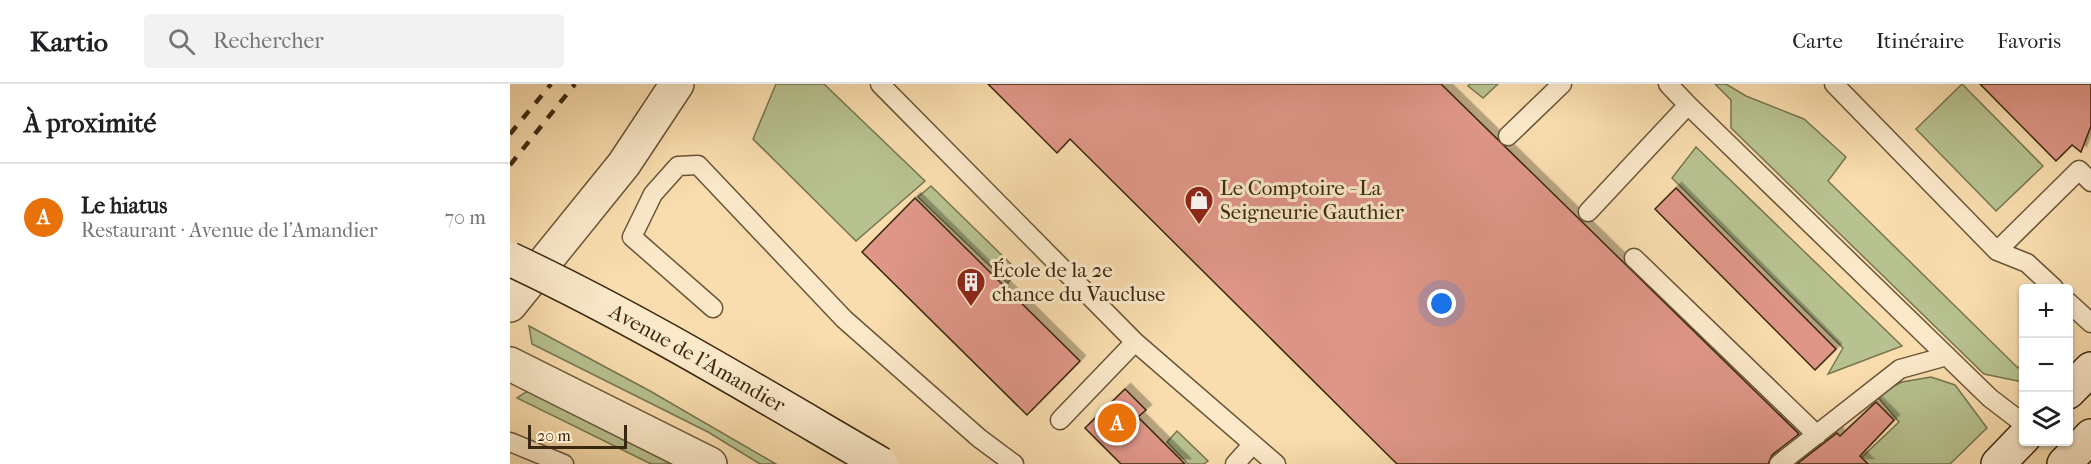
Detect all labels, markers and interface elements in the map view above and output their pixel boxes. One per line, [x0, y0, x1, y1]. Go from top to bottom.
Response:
search box [144, 14, 564, 68]
text: Kartio [30, 25, 108, 58]
icon: search [165, 25, 198, 58]
text: Rechercher [213, 28, 324, 54]
text: Carte [1792, 29, 1843, 53]
text: Itinéraire [1876, 29, 1964, 53]
text: Favoris [1997, 29, 2061, 53]
text: À proximité [24, 108, 156, 139]
place label: Le Comptoire - La Seigneurie Gauthier [1220, 176, 1404, 224]
shop icon: Le Comptoire - La Seigneurie Gauthier [1183, 184, 1215, 226]
text: Le hiatus [81, 193, 167, 219]
text: A [37, 206, 50, 229]
text: 70 m [444, 206, 486, 229]
text: Restaurant · Avenue de l'Amandier [81, 219, 377, 242]
place label: École de la 2e chance du Vaucluse [992, 258, 1165, 306]
building icon: École de la 2e chance du Vaucluse [955, 266, 987, 308]
map controls [2019, 284, 2073, 446]
button: + [2019, 284, 2073, 338]
your location [1427, 289, 1456, 318]
street label: Avenue de l'Amandier [605, 299, 789, 417]
button: − [2019, 338, 2073, 392]
button: layers [2019, 392, 2073, 446]
pin: A [1098, 400, 1136, 446]
scale bar [528, 422, 627, 450]
text: 20 m [537, 426, 571, 445]

